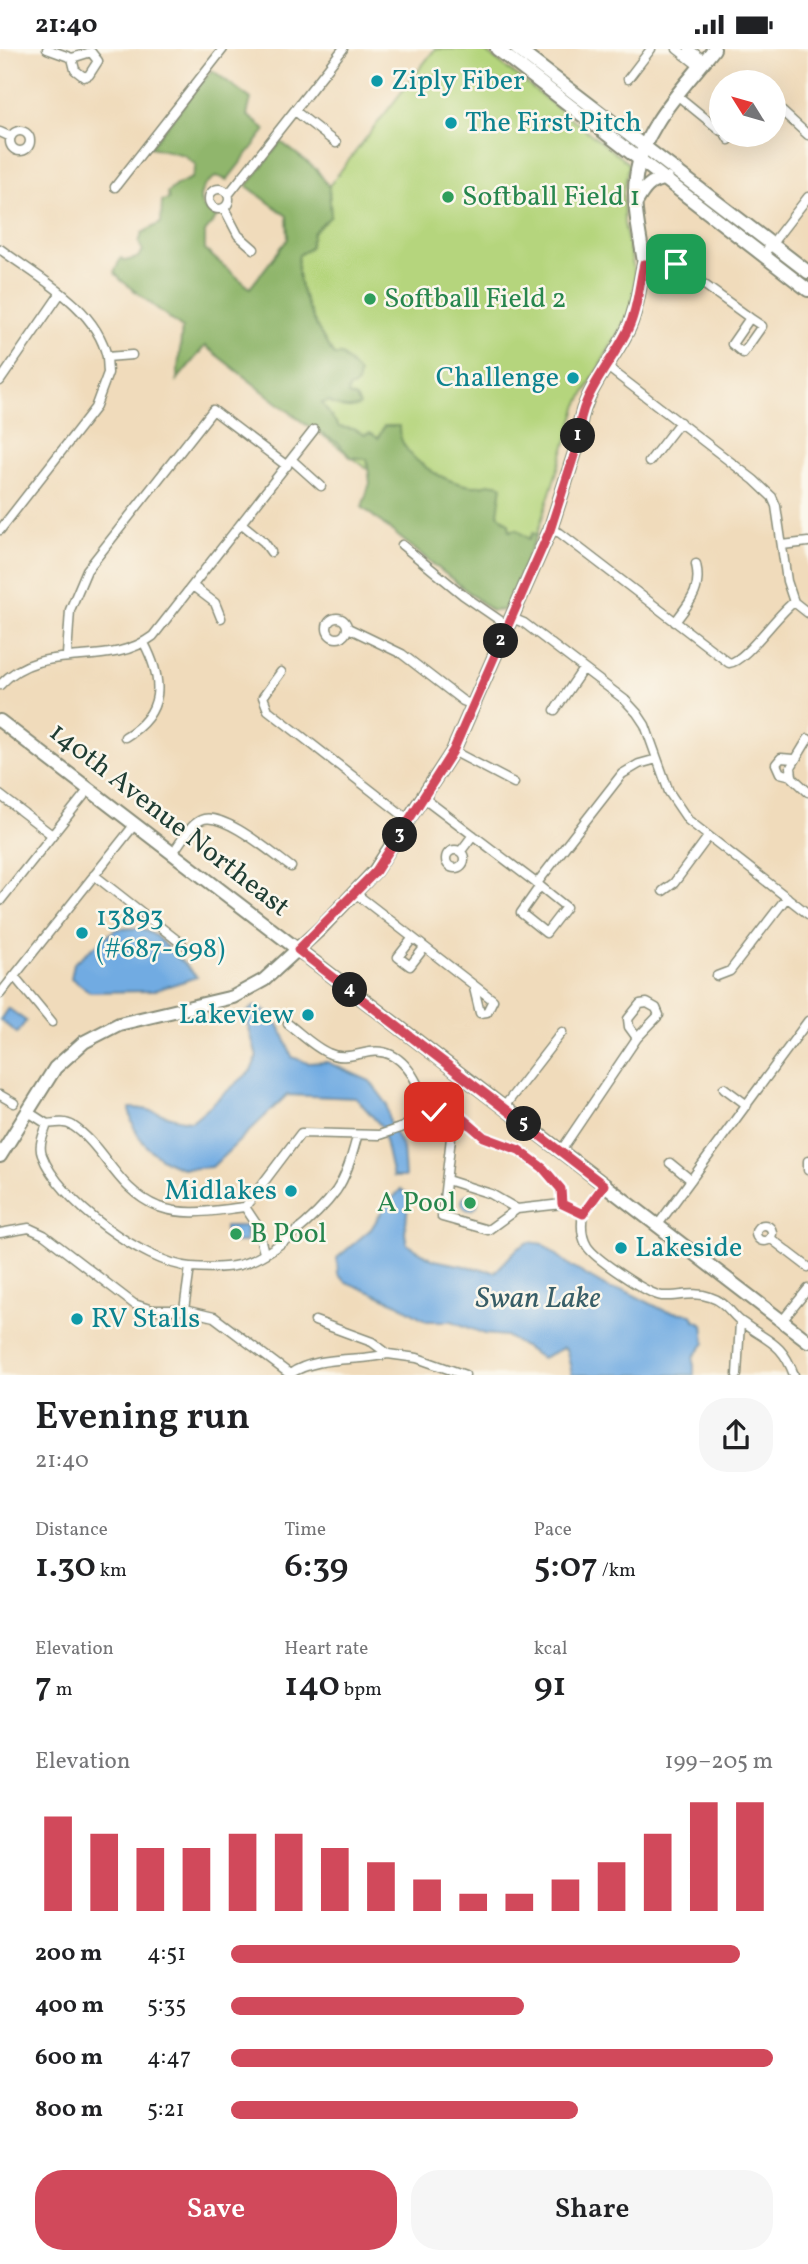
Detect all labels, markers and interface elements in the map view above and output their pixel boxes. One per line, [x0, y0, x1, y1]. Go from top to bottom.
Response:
text: 21:40 [35, 7, 98, 43]
place label: Ziply Fiber [391, 62, 525, 101]
north arrow [709, 70, 786, 147]
map controls [709, 70, 786, 147]
marker: Ziply Fiber [369, 73, 385, 89]
place label: The First Pitch [465, 104, 642, 143]
marker: The First Pitch [443, 115, 459, 131]
place label: Softball Field 1 [462, 178, 640, 217]
marker: Softball Field 1 [440, 189, 456, 205]
pin [646, 234, 706, 294]
icon: arrive [657, 245, 695, 283]
place label: Softball Field 2 [384, 280, 567, 319]
marker: Softball Field 2 [362, 291, 378, 307]
place label: Challenge [436, 359, 559, 398]
marker: Challenge [565, 370, 581, 386]
pin: 1 [560, 419, 596, 453]
text: 1 [574, 422, 581, 448]
pin: 2 [484, 623, 518, 659]
text: 2 [496, 627, 505, 653]
street label: 140th Avenue Northeast [40, 713, 298, 927]
pin: 3 [382, 817, 418, 853]
text: 3 [395, 821, 404, 847]
place label: 13893 (#687-698) [96, 898, 225, 969]
marker: 13893 (#687-698) [74, 925, 90, 941]
pin: 4 [332, 972, 368, 1007]
text: 4 [344, 976, 355, 1002]
place label: Lakeview [179, 996, 294, 1035]
marker: Lakeview [300, 1007, 316, 1023]
pin [404, 1082, 464, 1142]
icon: check [415, 1093, 453, 1131]
pin: 5 [506, 1107, 542, 1141]
text: 5 [519, 1110, 528, 1136]
place label: Midlakes [164, 1172, 277, 1211]
marker: Midlakes [283, 1183, 299, 1199]
place label: A Pool [377, 1184, 456, 1223]
marker: A Pool [462, 1195, 478, 1211]
place label: B Pool [250, 1215, 327, 1254]
marker: B Pool [228, 1226, 244, 1242]
place label: Lakeside [635, 1229, 742, 1268]
marker: Lakeside [613, 1240, 629, 1256]
water label: Swan Lake [476, 1278, 600, 1320]
place label: RV Stalls [91, 1300, 200, 1339]
marker: RV Stalls [69, 1311, 85, 1327]
text: Evening run [35, 1392, 250, 1445]
button: share [699, 1398, 773, 1472]
text: 21:40 [35, 1445, 89, 1477]
text: Distance [35, 1517, 108, 1543]
text: Time [284, 1517, 326, 1543]
text: Pace [534, 1517, 572, 1543]
text: 1.30 [35, 1543, 96, 1591]
text: 6:39 [284, 1543, 348, 1591]
text: 5:07 [534, 1543, 598, 1591]
text: km [96, 1558, 127, 1584]
text: /km [598, 1558, 636, 1584]
text: Elevation [35, 1636, 114, 1662]
text: Heart rate [284, 1636, 368, 1662]
text: kcal [534, 1636, 567, 1662]
text: 7 [35, 1662, 52, 1710]
text: 140 [284, 1662, 340, 1710]
text: 91 [534, 1662, 566, 1710]
text: m [52, 1677, 72, 1703]
text: bpm [340, 1677, 382, 1703]
text: Elevation [35, 1746, 131, 1778]
text: 199–205 m [665, 1746, 773, 1778]
text: 200 m [35, 1938, 102, 1970]
text: 4:51 [147, 1938, 186, 1970]
text: 400 m [35, 1990, 104, 2022]
text: 5:35 [147, 1990, 186, 2022]
text: 600 m [35, 2042, 103, 2074]
text: 4:47 [147, 2042, 191, 2074]
text: 800 m [35, 2094, 103, 2126]
text: 5:21 [147, 2094, 185, 2126]
button: Save [35, 2170, 397, 2250]
button: Share [411, 2170, 773, 2250]

